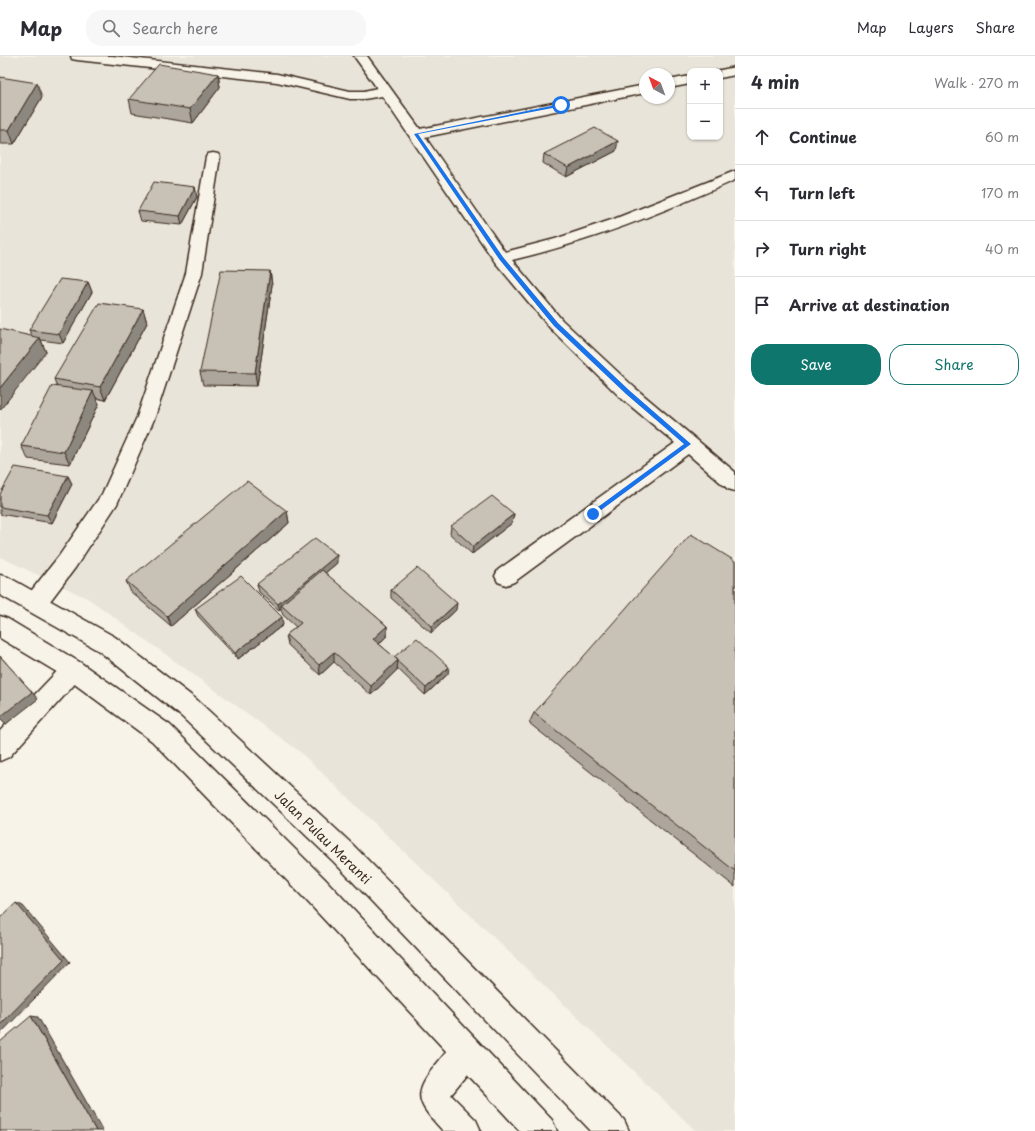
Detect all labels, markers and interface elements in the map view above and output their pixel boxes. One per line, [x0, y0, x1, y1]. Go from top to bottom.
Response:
search box [86, 10, 366, 46]
text: Map [20, 14, 62, 42]
text: Search here [132, 16, 218, 39]
icon: search [100, 17, 122, 39]
text: Map [857, 17, 887, 38]
text: Layers [909, 17, 954, 38]
text: Share [976, 17, 1015, 38]
north arrow [639, 68, 675, 104]
map controls [687, 68, 723, 140]
button: + [687, 68, 723, 104]
text: 4 min [751, 69, 799, 95]
text: Walk · 270 m [934, 73, 1019, 92]
route start [552, 96, 570, 114]
button: − [687, 104, 723, 140]
text: Continue [789, 125, 857, 148]
icon: ahead [751, 126, 773, 148]
text: 60 m [985, 127, 1019, 146]
text: Turn left [789, 181, 855, 204]
icon: left [751, 182, 773, 204]
text: 170 m [981, 183, 1019, 202]
text: Turn right [789, 237, 866, 260]
icon: right [751, 238, 773, 260]
text: 40 m [985, 239, 1019, 258]
text: Arrive at destination [789, 293, 950, 316]
icon: arrive [751, 294, 773, 316]
button: Save [751, 344, 881, 385]
button: Share [889, 344, 1019, 385]
route end [584, 505, 602, 523]
street label: Jalan Pulau Meranti [271, 785, 376, 888]

